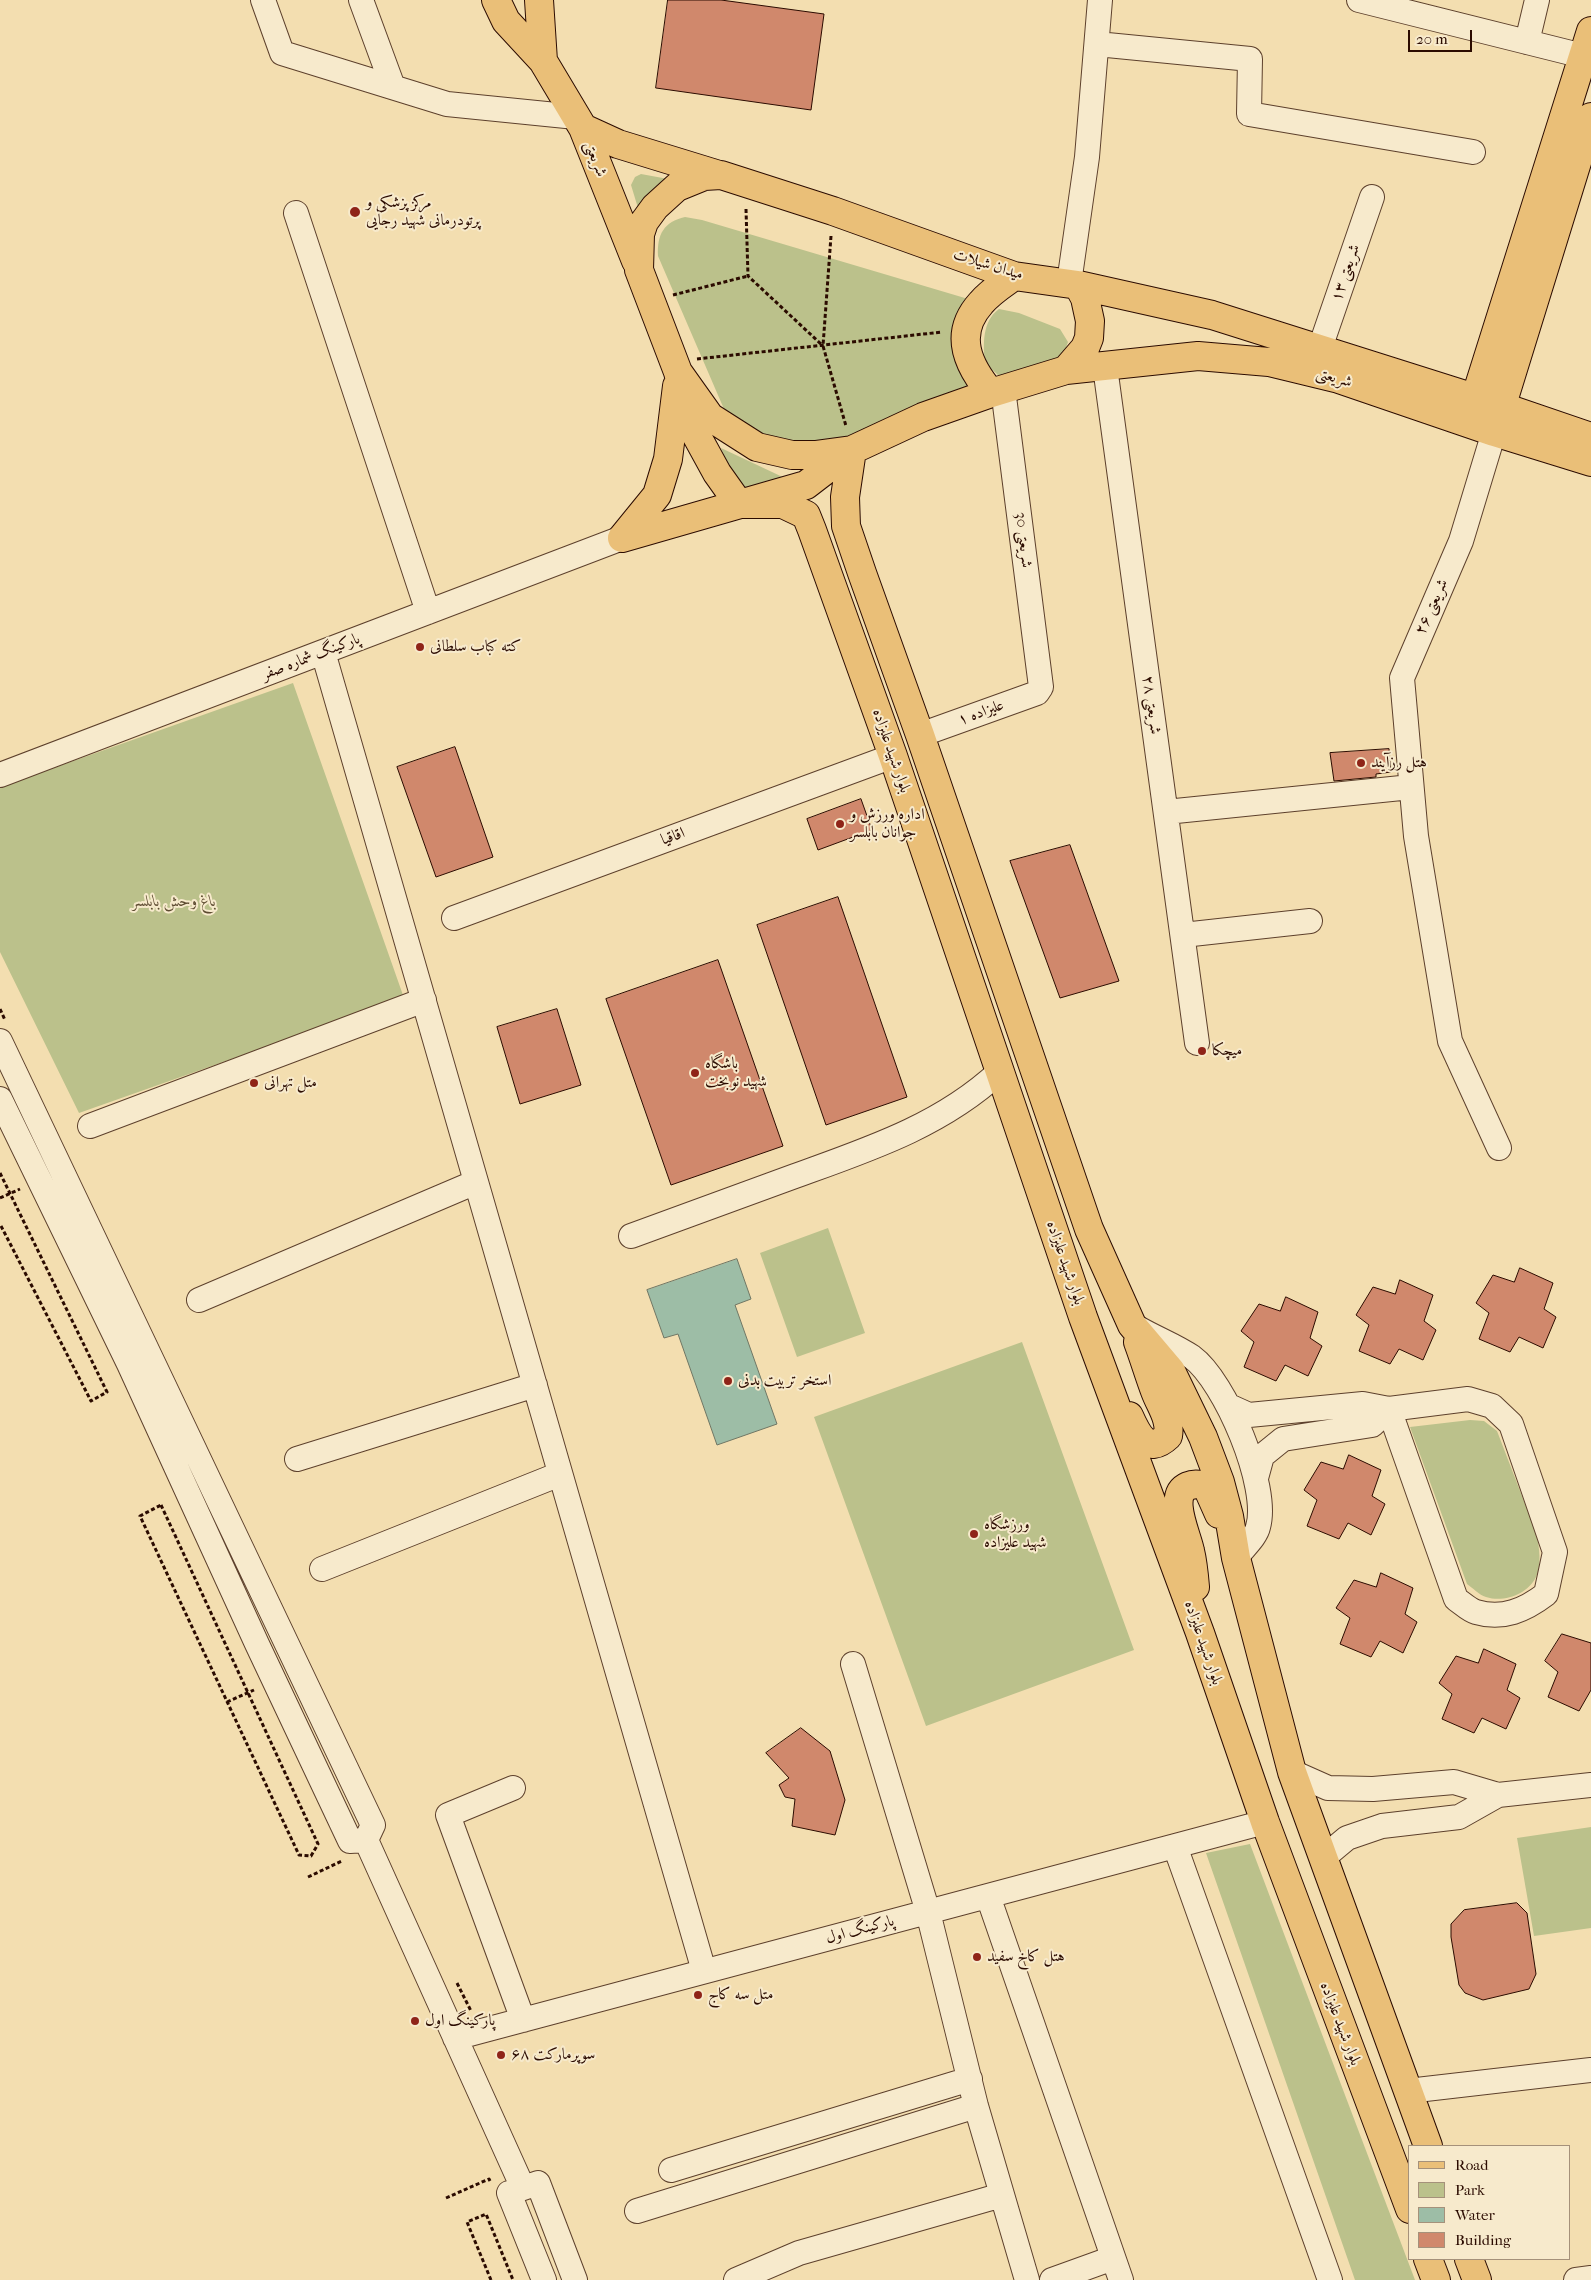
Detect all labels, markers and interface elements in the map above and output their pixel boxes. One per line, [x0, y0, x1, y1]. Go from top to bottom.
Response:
scale bar [1411, 20, 1475, 52]
text: 20 m [1416, 30, 1448, 48]
street label: شریعتی [579, 138, 611, 180]
place label: مرکز پزشکی و پرتودرمانی شهید رجایی [366, 193, 480, 231]
marker: مرکز پزشکی و پرتودرمانی شهید رجایی [348, 205, 362, 219]
street label: شریعتی ۱۳ [1327, 242, 1365, 304]
street label: میدان شیلات [950, 245, 1026, 285]
street label: شریعتی [1314, 364, 1354, 392]
street label: شریعتی 30 [1010, 511, 1036, 569]
street label: شریعتی ۲۶ [1411, 576, 1453, 638]
street label: پارکینگ شماره صفر [259, 629, 363, 685]
place label: کته کباب سلطانی [430, 637, 521, 657]
marker: کته کباب سلطانی [414, 641, 426, 653]
street label: شریعتی ۲۸ [1137, 674, 1165, 736]
street label: علیزاده ۱ [955, 696, 1007, 730]
street label: بلوار شهید علیزاده [868, 706, 914, 796]
place label: هتل رزآیند [1371, 753, 1427, 773]
marker: هتل رزآیند [1355, 757, 1367, 769]
place label: اداره ورزش و جوانان بابلسر [850, 805, 925, 843]
marker: اداره ورزش و جوانان بابلسر [834, 818, 846, 830]
street label: اقاقیا [658, 824, 688, 850]
park label: باغ وحش بابلسر [132, 892, 216, 912]
place label: میچکا [1212, 1041, 1242, 1061]
marker: میچکا [1196, 1045, 1208, 1057]
place label: باشگاه شهید نوبخت [705, 1054, 767, 1092]
marker: باشگاه شهید نوبخت [689, 1067, 701, 1079]
place label: متل تهرانی [264, 1073, 317, 1093]
marker: متل تهرانی [248, 1077, 260, 1089]
street label: بلوار شهید علیزاده [1042, 1218, 1088, 1308]
place label: استخر تربیت بدنی [738, 1371, 832, 1391]
marker: استخر تربیت بدنی [722, 1375, 734, 1387]
place label: ورزشگاه شهید علیزاده [984, 1515, 1046, 1553]
marker: ورزشگاه شهید علیزاده [968, 1528, 980, 1540]
street label: بلوار شهید علیزاده [1180, 1598, 1226, 1688]
street label: پارکینگ اول [824, 1912, 896, 1948]
place label: هتل کاخ سفید [987, 1947, 1065, 1967]
marker: هتل کاخ سفید [971, 1951, 983, 1963]
street label: بلوار شهید علیزاده [1315, 1979, 1365, 2069]
place label: متل سه کاج [708, 1985, 773, 2005]
marker: متل سه کاج [692, 1989, 704, 2001]
place label: پارکینگ اول [425, 2011, 495, 2031]
marker: پارکینگ اول [409, 2015, 421, 2027]
place label: سوپرمارکت ۶۸ [511, 2045, 595, 2065]
marker: سوپرمارکت ۶۸ [495, 2049, 507, 2061]
legend [1408, 2145, 1571, 2260]
text: Road [1455, 2156, 1488, 2174]
text: Park [1455, 2181, 1485, 2199]
text: Water [1455, 2206, 1495, 2224]
text: Building [1455, 2231, 1511, 2249]

